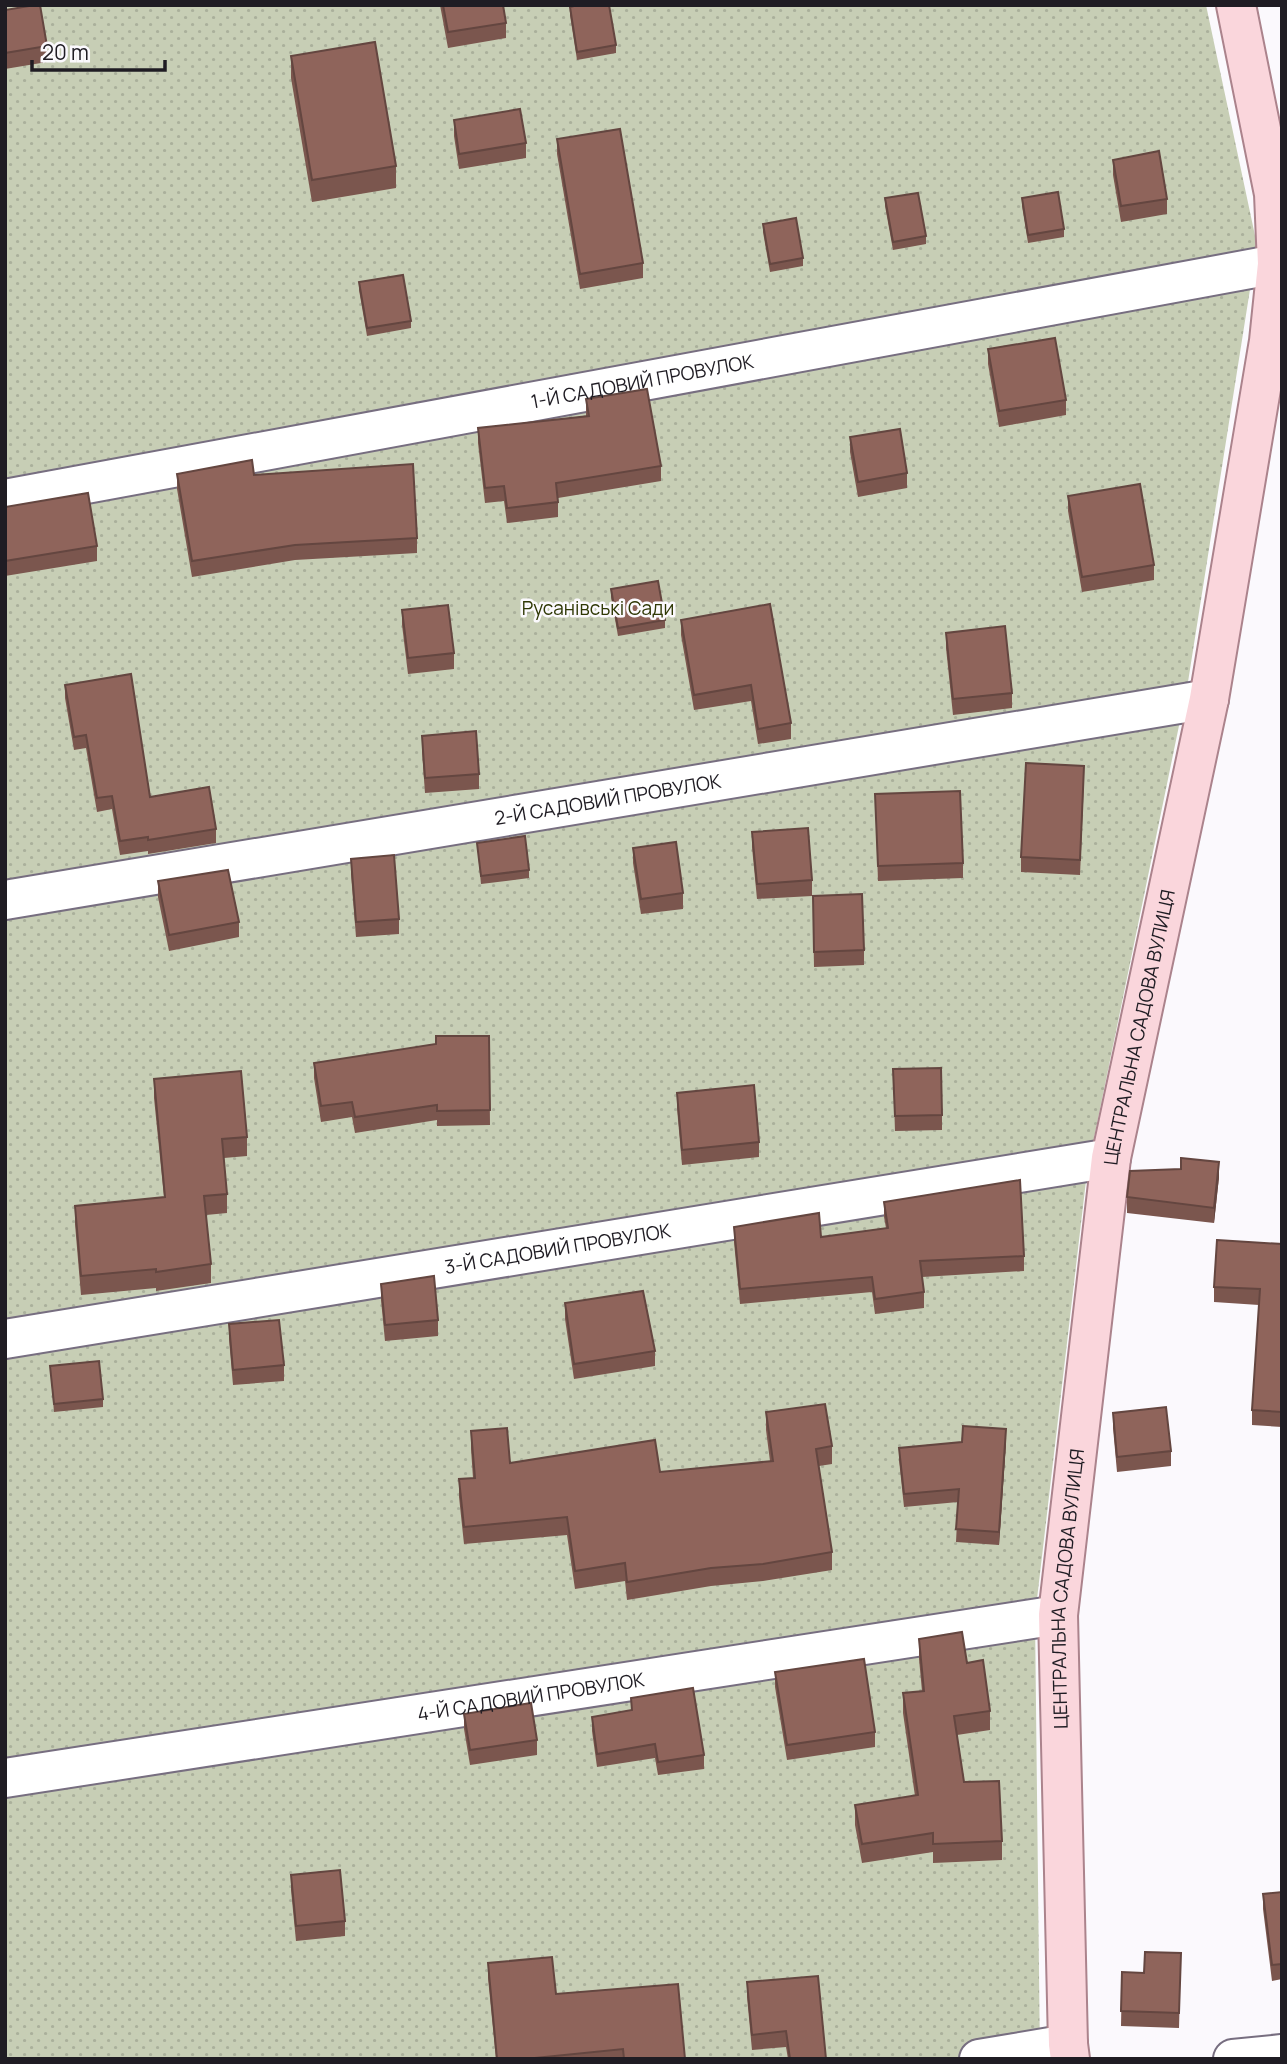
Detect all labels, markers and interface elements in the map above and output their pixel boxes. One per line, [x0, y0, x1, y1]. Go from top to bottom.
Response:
scale bar [32, 28, 164, 72]
text: 20 m [42, 38, 89, 66]
street label: 1-Й САДОВИЙ ПРОВУЛОК [529, 348, 756, 415]
park label: Русанівські Сади [522, 595, 674, 621]
street label: 2-Й САДОВИЙ ПРОВУЛОК [492, 768, 724, 831]
street label: ЦЕНТРАЛЬНА САДОВА ВУЛИЦЯ [1097, 887, 1181, 1166]
street label: 3-Й САДОВИЙ ПРОВУЛОК [443, 1217, 673, 1280]
street label: ЦЕНТРАЛЬНА САДОВА ВУЛИЦЯ [1045, 1447, 1090, 1729]
street label: 4-Й САДОВИЙ ПРОВУЛОК [415, 1666, 647, 1727]

